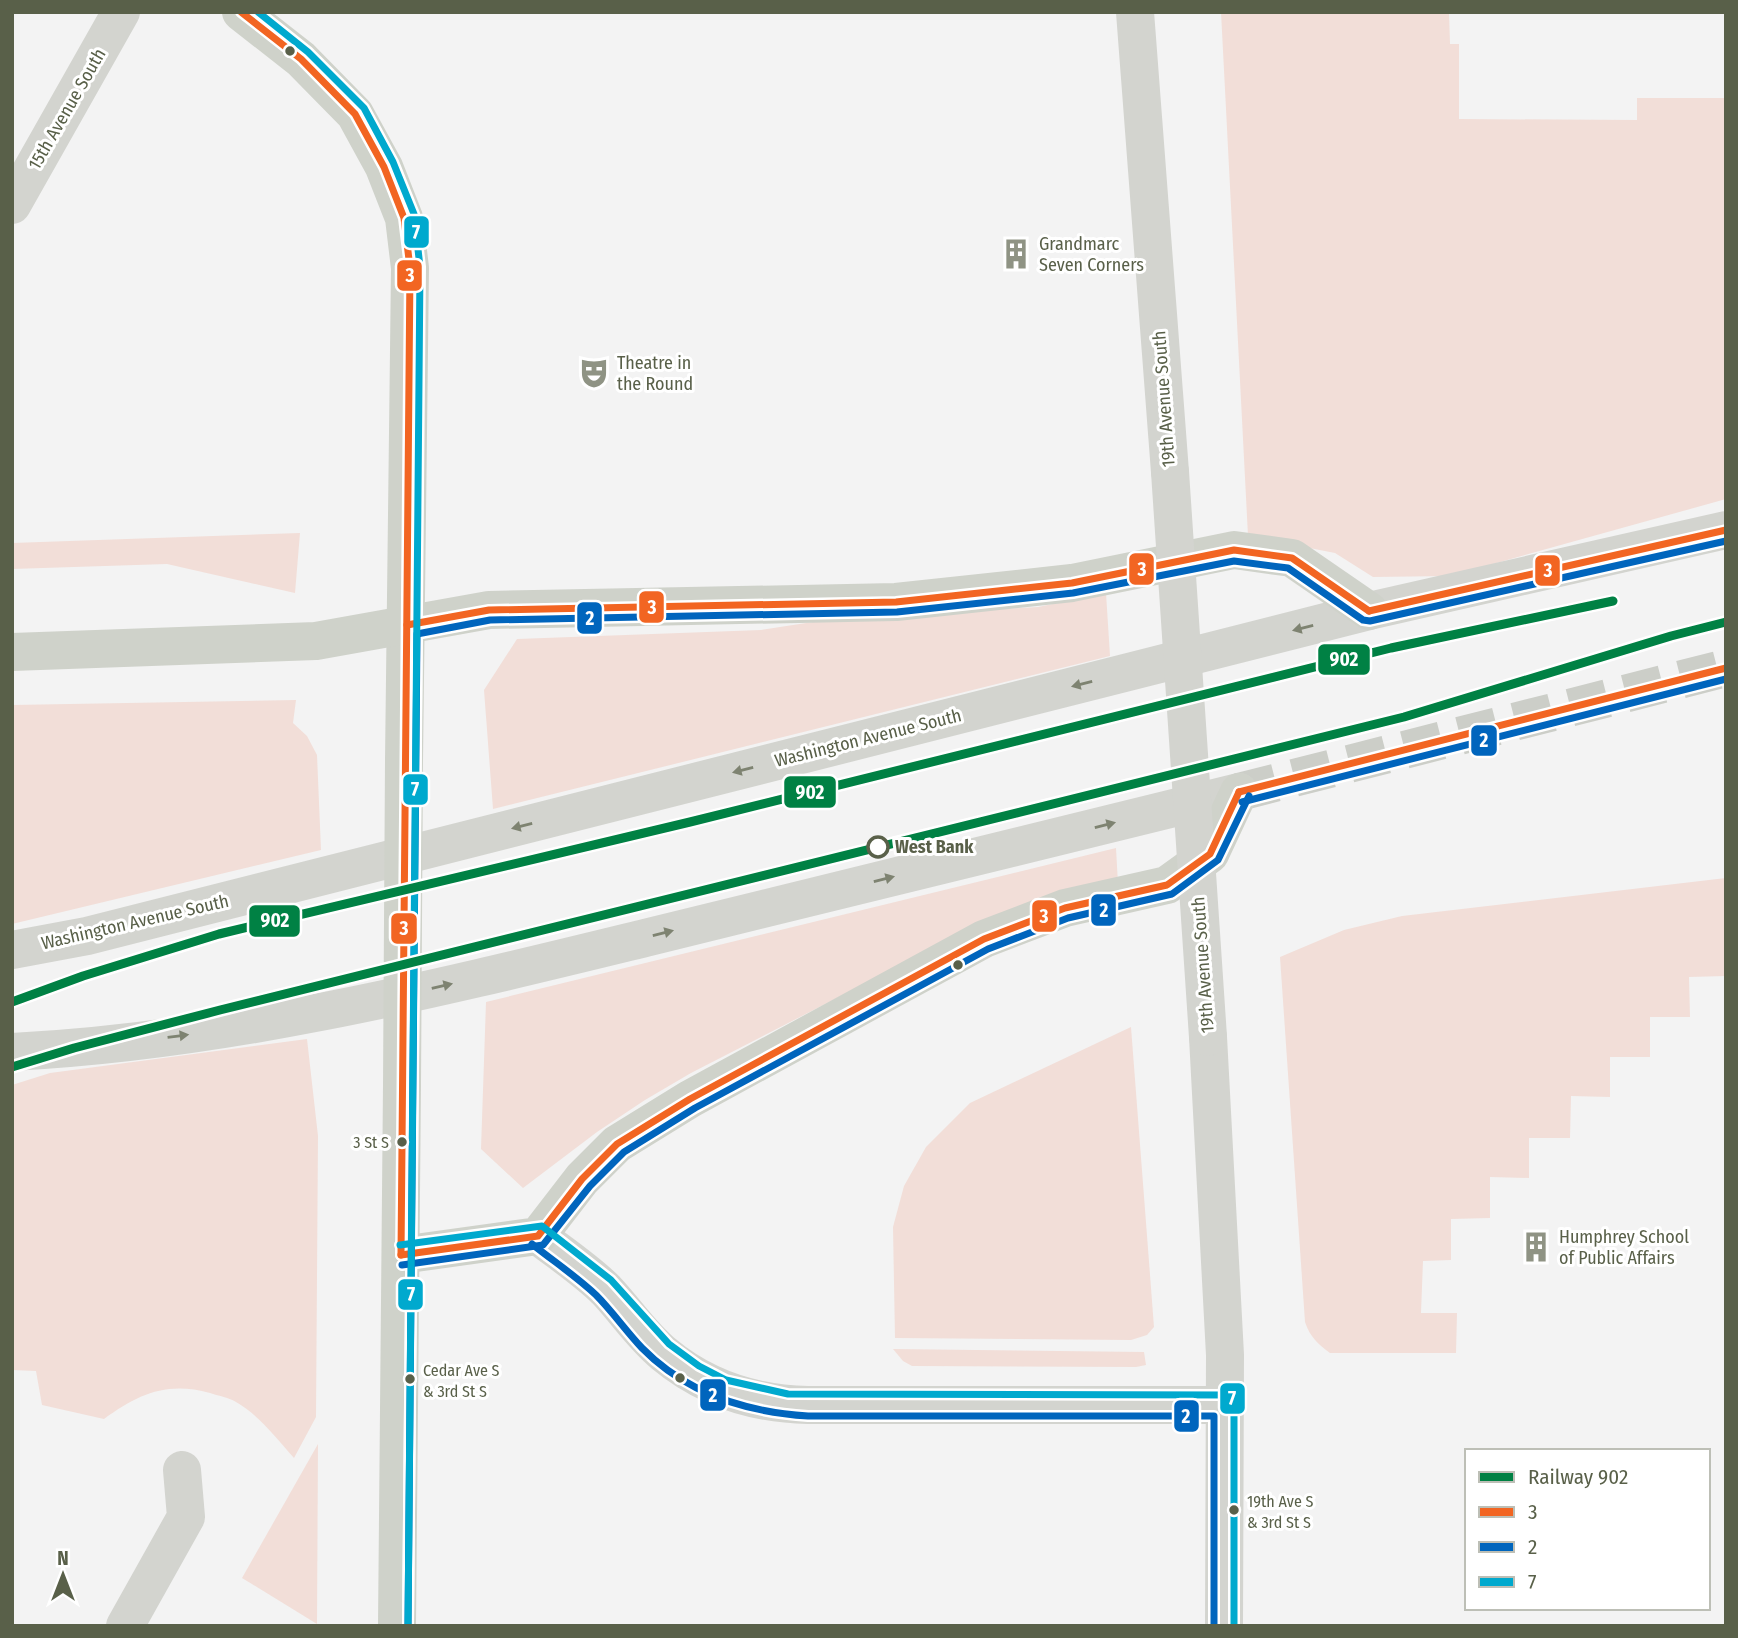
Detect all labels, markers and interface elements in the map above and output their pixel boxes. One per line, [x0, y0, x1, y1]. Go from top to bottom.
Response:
street label: 15th Avenue South [23, 44, 111, 174]
unlabelled marker [283, 44, 297, 58]
line badge: 7 [403, 215, 430, 249]
text: 7 [412, 221, 420, 244]
place label: Grandmarc Seven Corners [1039, 233, 1144, 276]
building icon: Grandmarc Seven Corners [999, 237, 1033, 271]
line badge: 3 [396, 259, 423, 292]
text: 3 [405, 264, 415, 287]
street label: 19th Avenue South [1148, 330, 1180, 468]
place label: Theatre in the Round [617, 352, 693, 395]
theatre icon: Theatre in the Round [577, 356, 611, 390]
line badge: 3 [1128, 552, 1155, 586]
line badge: 3 [1534, 554, 1561, 587]
text: 3 [1137, 558, 1147, 581]
text: 3 [1543, 559, 1553, 582]
line badge: 3 [638, 590, 665, 624]
text: 3 [647, 596, 657, 619]
line badge: 2 [576, 601, 603, 635]
text: 2 [585, 607, 595, 630]
one-way arrow [1292, 623, 1314, 634]
line badge: 902 [1317, 643, 1371, 676]
text: 902 [1330, 648, 1359, 671]
one-way arrow [1071, 679, 1093, 690]
street label: Washington Avenue South [772, 704, 964, 772]
line badge: 2 [1470, 724, 1498, 757]
text: 2 [1479, 729, 1489, 752]
one-way arrow [732, 765, 754, 776]
line badge: 7 [402, 773, 429, 806]
line badge: 902 [783, 775, 837, 809]
text: 7 [411, 778, 419, 801]
text: 902 [796, 781, 825, 804]
one-way arrow [1094, 819, 1116, 830]
one-way arrow [511, 821, 533, 832]
marker: West Bank [867, 836, 889, 858]
place label: West Bank [895, 836, 974, 858]
one-way arrow [873, 873, 895, 884]
street label: Washington Avenue South [39, 890, 231, 954]
line badge: 2 [1090, 893, 1117, 927]
street label: 19th Avenue South [1187, 896, 1219, 1034]
line badge: 3 [1031, 899, 1058, 933]
text: 2 [1099, 899, 1109, 922]
line badge: 902 [248, 904, 301, 938]
text: 3 [1039, 905, 1049, 928]
text: 902 [261, 909, 290, 932]
line badge: 3 [390, 912, 418, 945]
text: 3 [399, 917, 409, 940]
one-way arrow [652, 927, 674, 938]
unlabelled marker [951, 958, 965, 972]
one-way arrow [431, 980, 453, 991]
one-way arrow [167, 1031, 189, 1042]
place label: 3 St S [353, 1133, 389, 1152]
marker: 3 St S [395, 1135, 409, 1149]
place label: Humphrey School of Public Affairs [1559, 1226, 1689, 1269]
building icon: Humphrey School of Public Affairs [1519, 1230, 1553, 1264]
line badge: 7 [397, 1278, 424, 1311]
text: 7 [407, 1283, 415, 1306]
place label: Cedar Ave S & 3rd St S [423, 1361, 500, 1401]
unlabelled marker [673, 1371, 687, 1385]
marker: Cedar Ave S & 3rd St S [403, 1372, 417, 1386]
line badge: 2 [699, 1378, 727, 1412]
line badge: 7 [1219, 1382, 1246, 1415]
text: 2 [708, 1384, 718, 1407]
text: 7 [1228, 1387, 1236, 1410]
line badge: 2 [1173, 1399, 1200, 1433]
text: 2 [1181, 1405, 1191, 1428]
legend [1465, 1449, 1710, 1610]
text: Railway 902 [1528, 1464, 1628, 1490]
place label: 19th Ave S & 3rd St S [1247, 1492, 1314, 1532]
text: 3 [1528, 1499, 1537, 1525]
marker: 19th Ave S & 3rd St S [1227, 1503, 1241, 1517]
text: 2 [1528, 1534, 1537, 1560]
north arrow [28, 1540, 98, 1610]
text: N [57, 1547, 69, 1570]
text: 7 [1528, 1569, 1537, 1595]

